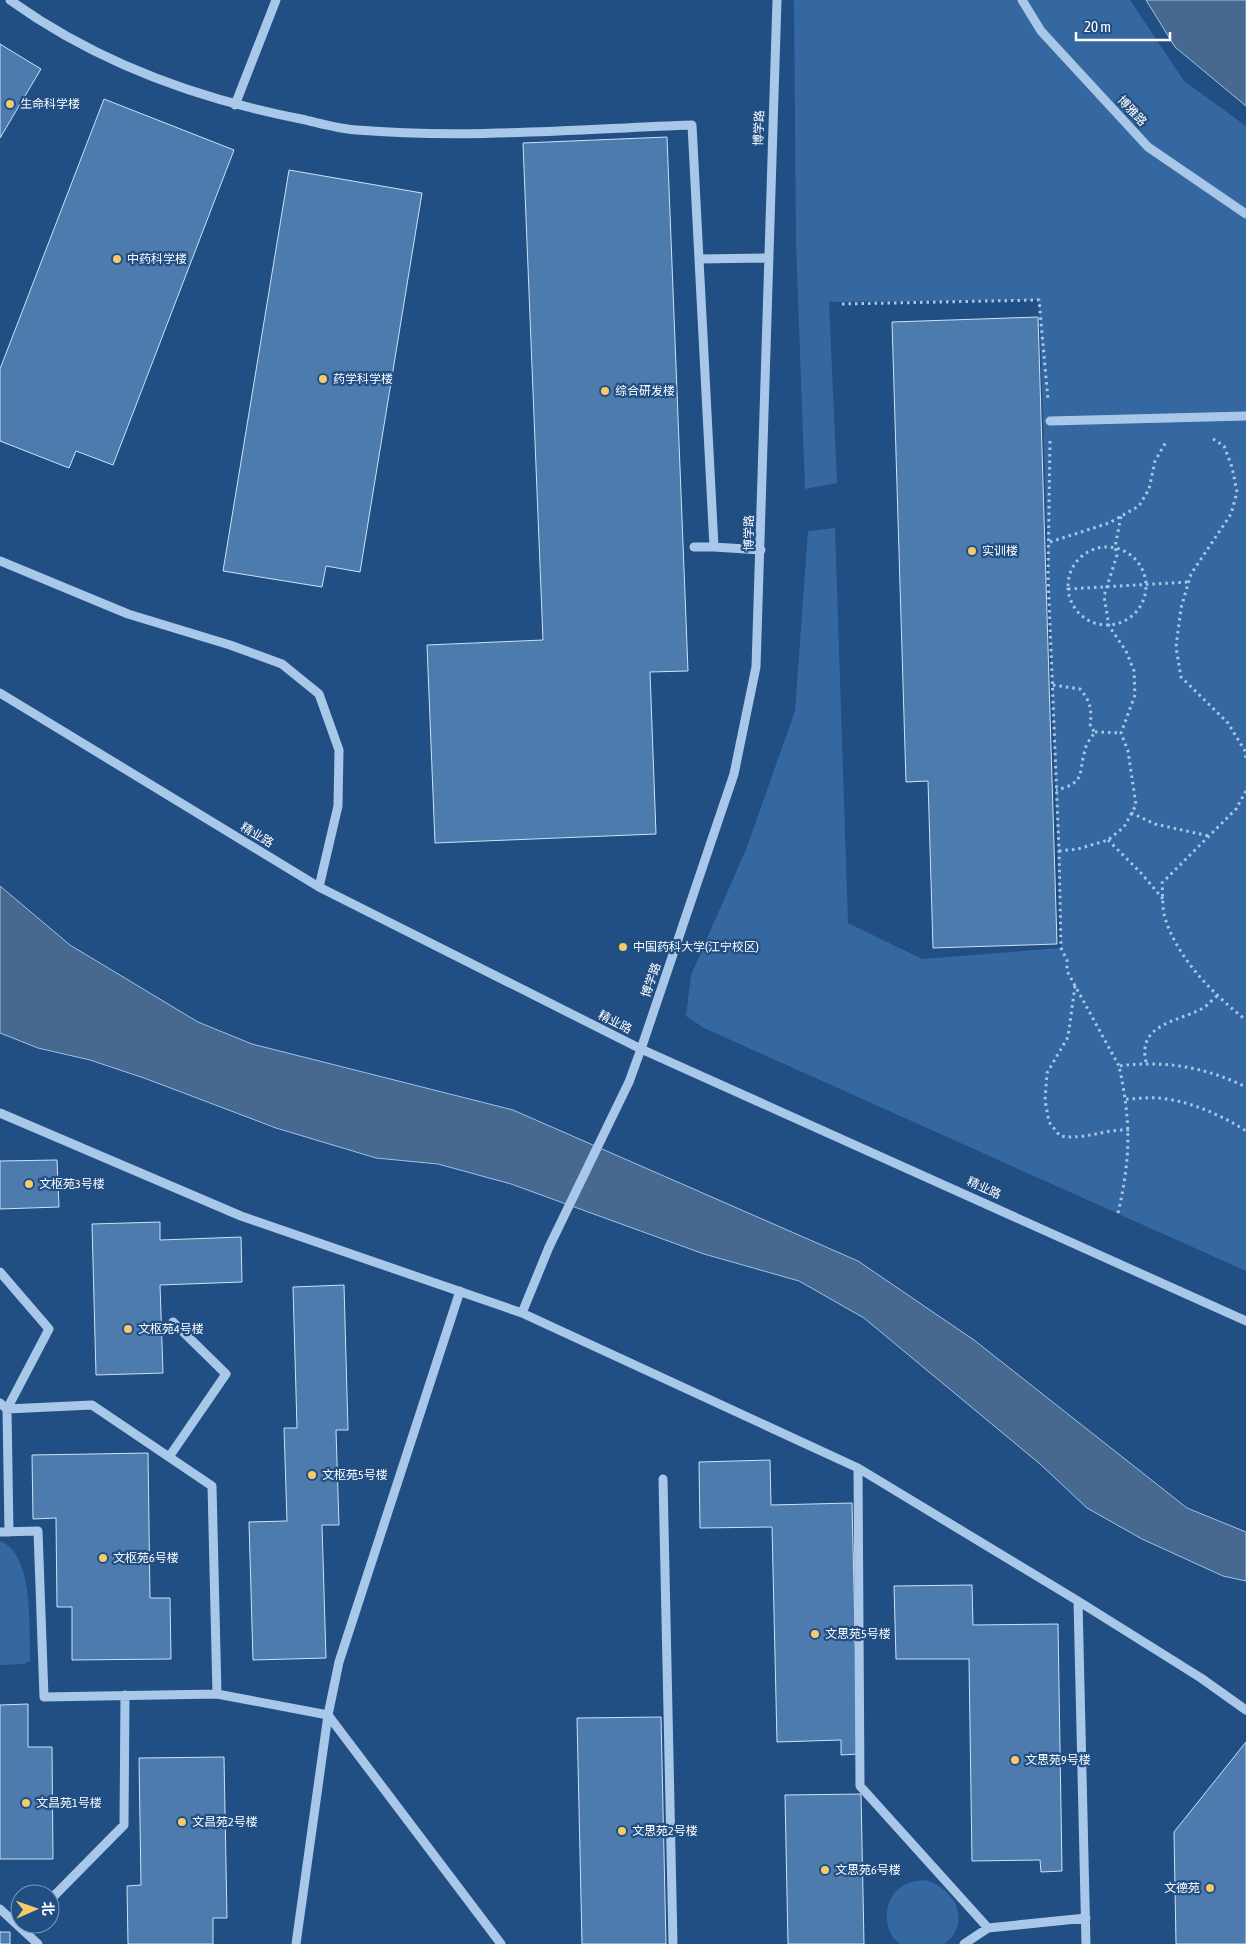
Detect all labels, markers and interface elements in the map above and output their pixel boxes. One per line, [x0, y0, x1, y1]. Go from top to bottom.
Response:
scale bar [1076, 10, 1170, 42]
text: 20 m [1084, 18, 1111, 35]
street label: 博雅路 [1115, 93, 1149, 129]
place label: 生命科学楼 [20, 97, 80, 111]
marker: 生命科学楼 [4, 98, 16, 110]
street label: 博学路 [751, 110, 767, 146]
place label: 中药科学楼 [127, 252, 187, 266]
marker: 中药科学楼 [111, 253, 123, 265]
place label: 药学科学楼 [333, 372, 393, 386]
marker: 药学科学楼 [317, 373, 329, 385]
place label: 综合研发楼 [615, 384, 675, 398]
marker: 综合研发楼 [599, 385, 611, 397]
street label: 博学路 [742, 515, 756, 551]
place label: 实训楼 [982, 544, 1018, 558]
marker: 实训楼 [966, 545, 978, 557]
street label: 精业路 [238, 820, 276, 850]
place label: 中国药科大学(江宁校区) [633, 940, 759, 954]
marker: 中国药科大学(江宁校区) [617, 941, 629, 953]
street label: 博学路 [639, 961, 663, 999]
street label: 精业路 [596, 1008, 634, 1036]
street label: 精业路 [965, 1174, 1003, 1202]
place label: 文枢苑3号楼 [39, 1177, 105, 1191]
marker: 文枢苑3号楼 [23, 1178, 35, 1190]
place label: 文枢苑4号楼 [138, 1322, 204, 1336]
marker: 文枢苑4号楼 [122, 1323, 134, 1335]
place label: 文枢苑5号楼 [322, 1468, 388, 1482]
marker: 文枢苑5号楼 [306, 1469, 318, 1481]
place label: 文枢苑6号楼 [113, 1551, 179, 1565]
marker: 文枢苑6号楼 [97, 1552, 109, 1564]
place label: 文思苑5号楼 [825, 1627, 891, 1641]
marker: 文思苑5号楼 [809, 1628, 821, 1640]
place label: 文思苑9号楼 [1025, 1753, 1091, 1767]
marker: 文思苑9号楼 [1009, 1754, 1021, 1766]
place label: 文昌苑1号楼 [36, 1796, 102, 1810]
marker: 文昌苑1号楼 [20, 1797, 32, 1809]
place label: 文昌苑2号楼 [192, 1815, 258, 1829]
marker: 文昌苑2号楼 [176, 1816, 188, 1828]
place label: 文思苑2号楼 [632, 1824, 698, 1838]
marker: 文思苑2号楼 [616, 1825, 628, 1837]
place label: 文思苑6号楼 [835, 1863, 901, 1877]
marker: 文思苑6号楼 [819, 1864, 831, 1876]
place label: 文德苑 [1164, 1881, 1200, 1895]
marker: 文德苑 [1204, 1882, 1216, 1894]
north arrow [10, 1884, 60, 1934]
text: 北 [40, 1901, 56, 1916]

